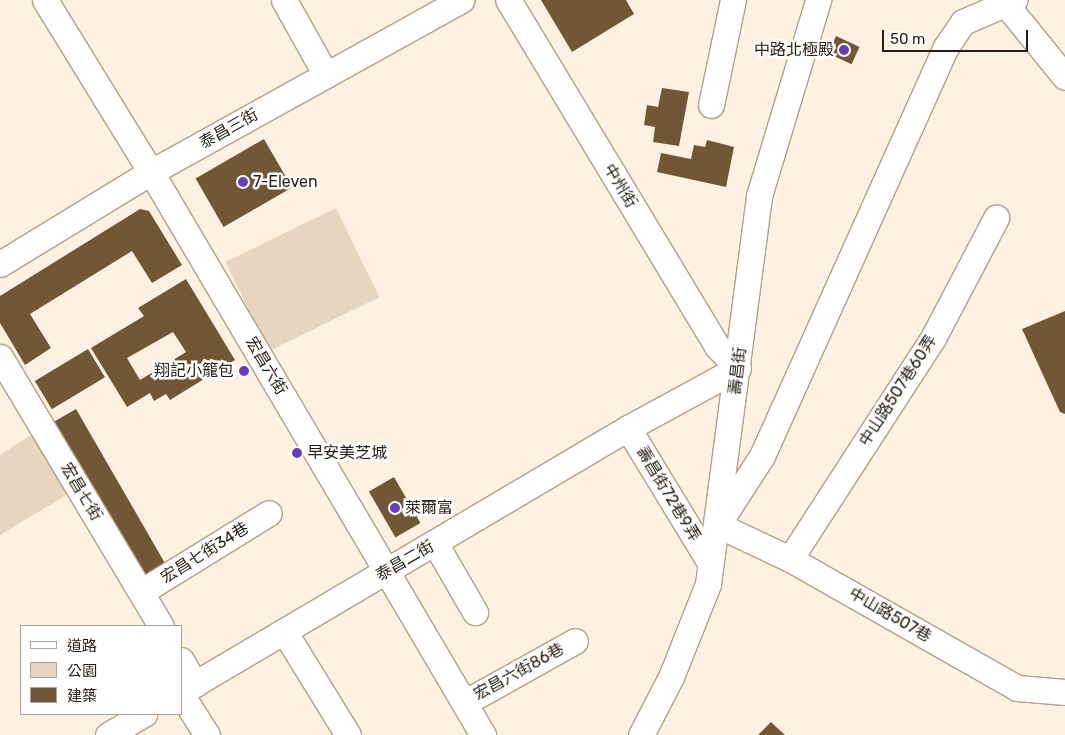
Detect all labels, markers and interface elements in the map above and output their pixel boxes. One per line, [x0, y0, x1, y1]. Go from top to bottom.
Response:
scale bar [885, 20, 1031, 52]
text: 50 m [890, 30, 925, 48]
place label: 中路北極殿 [754, 40, 834, 60]
marker: 中路北極殿 [838, 44, 850, 56]
street label: 泰昌三街 [196, 105, 262, 153]
street label: 中州街 [599, 160, 641, 212]
place label: 7-Eleven [253, 172, 318, 192]
marker: 7-Eleven [237, 176, 249, 188]
street label: 中山路507巷60弄 [855, 332, 941, 450]
street label: 宏昌六街 [241, 334, 291, 398]
street label: 壽昌街 [726, 346, 750, 396]
place label: 翔記小籠包 [154, 361, 234, 381]
marker: 翔記小籠包 [238, 365, 250, 377]
place label: 早安美芝城 [307, 443, 387, 463]
street label: 壽昌街72巷9弄 [632, 443, 704, 545]
marker: 早安美芝城 [291, 447, 303, 459]
street label: 宏昌七街 [56, 460, 106, 524]
place label: 萊爾富 [405, 498, 453, 518]
marker: 萊爾富 [389, 502, 401, 514]
street label: 宏昌七街34巷 [158, 518, 252, 588]
street label: 泰昌二街 [372, 537, 438, 585]
street label: 中山路507巷 [845, 584, 935, 646]
legend [20, 625, 182, 715]
text: 道路 [67, 637, 97, 655]
street label: 宏昌六街86巷 [471, 639, 567, 705]
text: 公園 [67, 662, 97, 680]
text: 建築 [67, 687, 97, 705]

